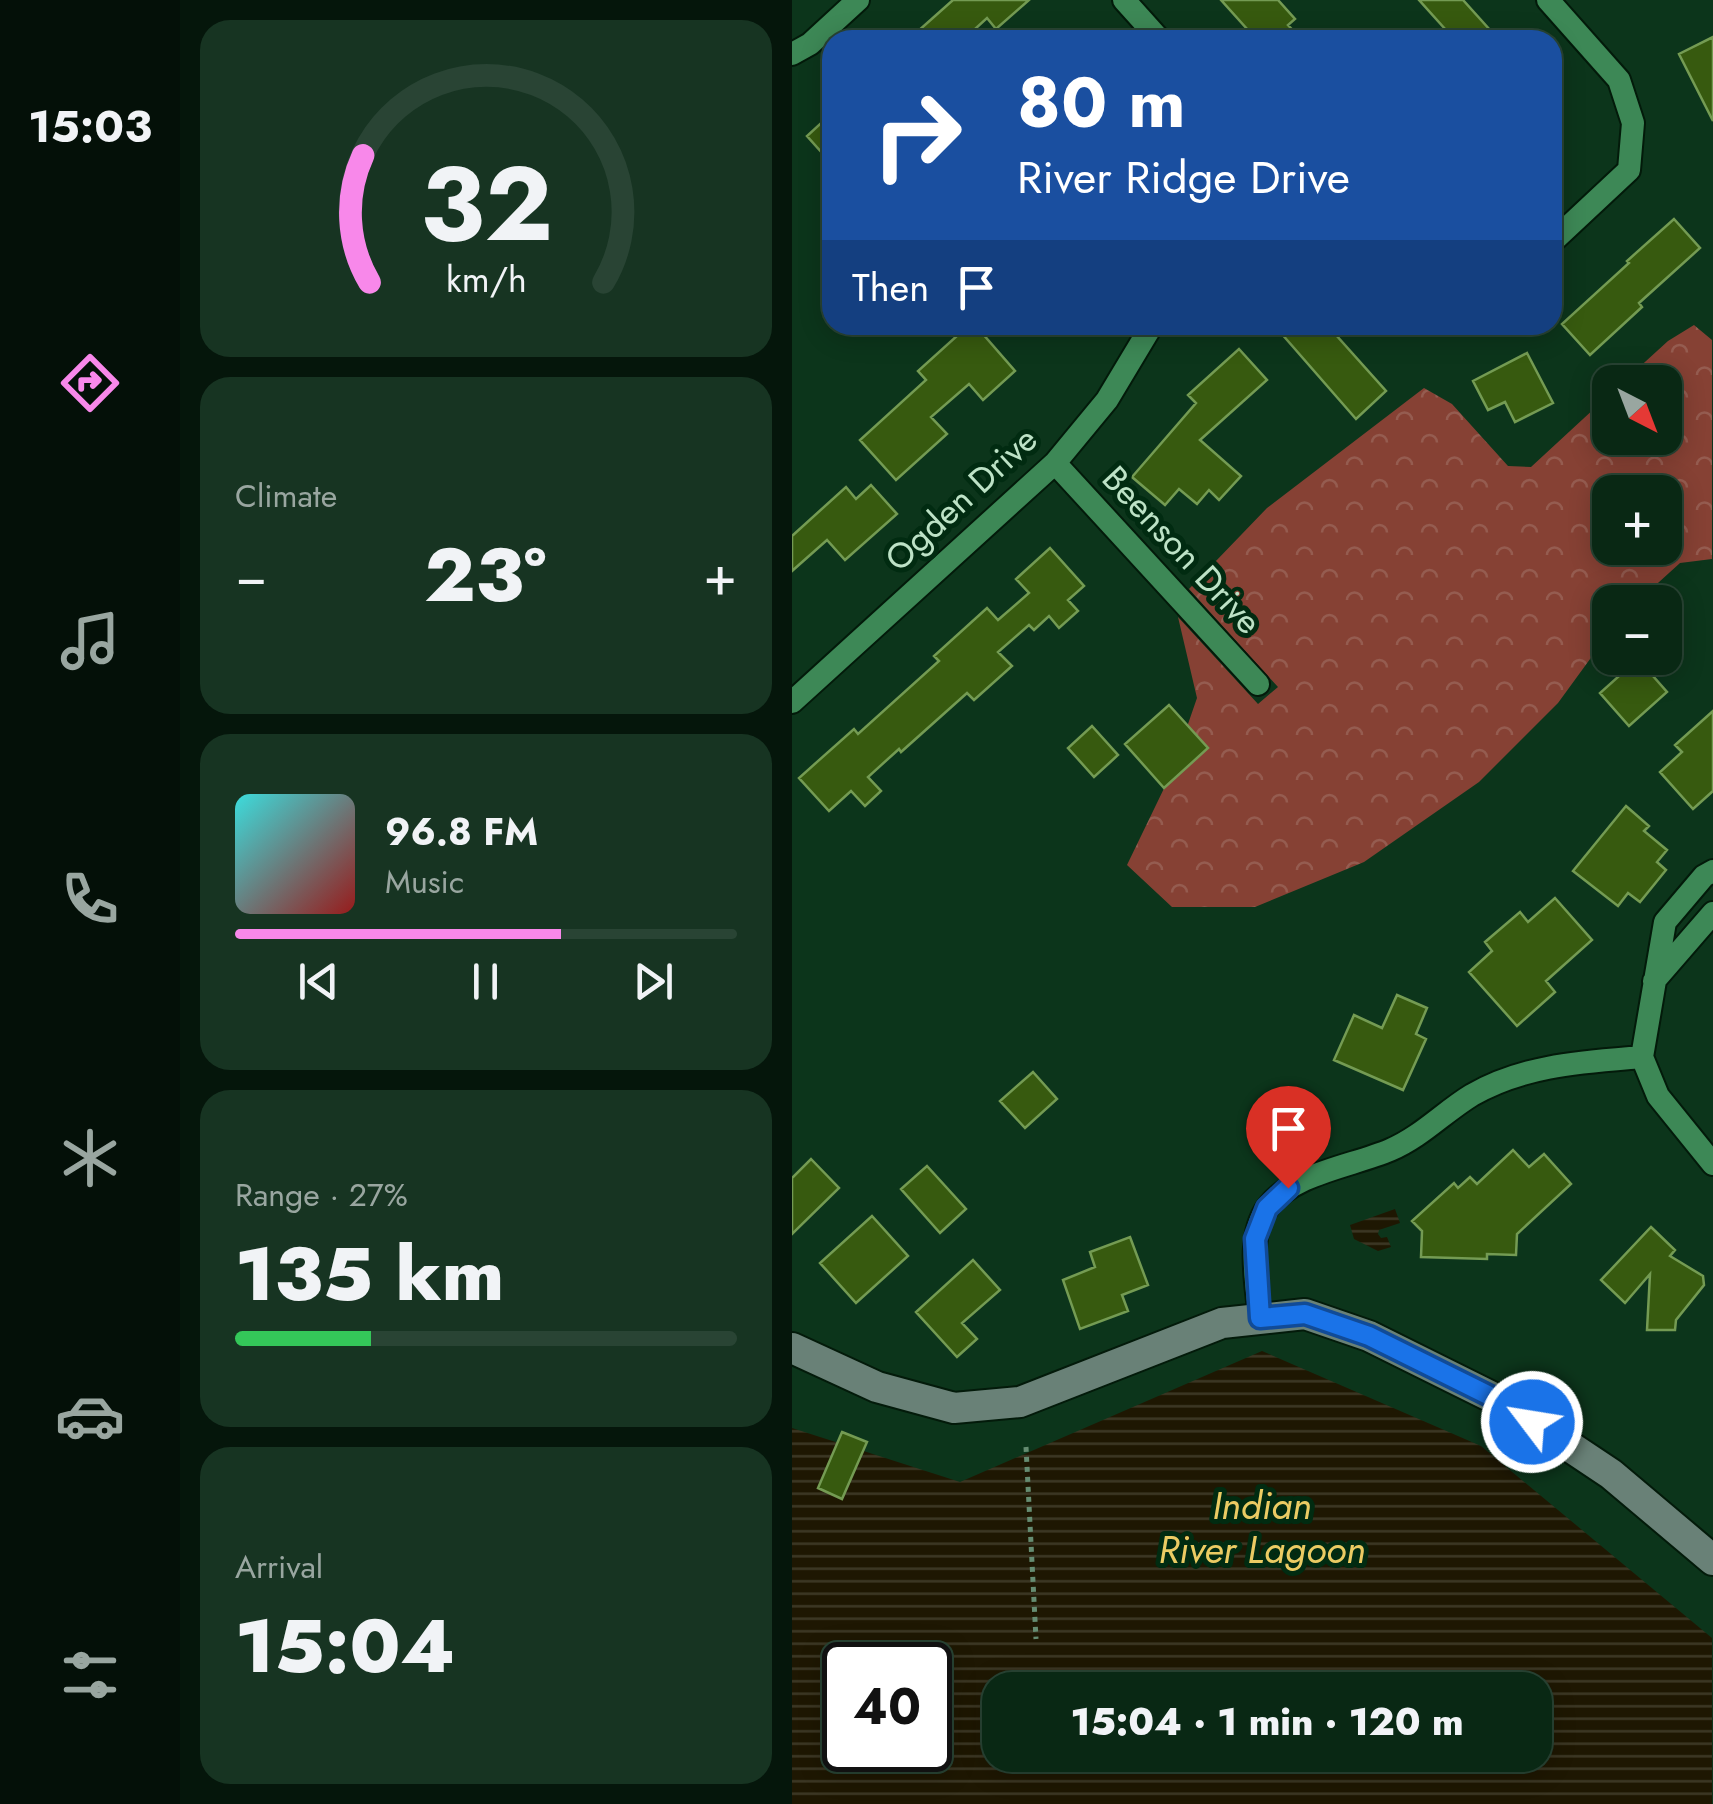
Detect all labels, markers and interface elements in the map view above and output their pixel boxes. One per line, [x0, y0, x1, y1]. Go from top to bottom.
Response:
text: 80 m [1017, 52, 1186, 153]
icon: right [852, 70, 982, 200]
text: 15:03 [28, 94, 152, 159]
text: 32 [420, 129, 552, 279]
text: River Ridge Drive [1017, 145, 1350, 210]
text: km/h [446, 254, 526, 305]
text: Then [852, 260, 929, 315]
icon: arrive [949, 260, 1004, 315]
icon: directions [55, 348, 125, 418]
north arrow [1592, 365, 1682, 455]
map controls [1592, 365, 1682, 675]
street label: Ogden Drive [874, 415, 1048, 583]
street label: Beenson Drive [1091, 455, 1273, 645]
text: Climate [235, 473, 337, 519]
button: + [1592, 475, 1682, 565]
text: 23° [424, 521, 546, 629]
text: − [235, 536, 267, 616]
text: + [703, 536, 737, 616]
button: − [1592, 585, 1682, 675]
icon: music [55, 606, 125, 676]
text: 96.8 FM [385, 804, 538, 859]
text: Music [385, 859, 464, 905]
icon: phone [55, 864, 125, 934]
icon: previous [291, 954, 346, 1009]
icon: pause [458, 954, 513, 1009]
icon: next [626, 954, 681, 1009]
pin [1246, 1086, 1331, 1189]
icon: arrive [1261, 1101, 1316, 1156]
icon: climate [55, 1123, 125, 1193]
text: Range · 27% [235, 1172, 408, 1218]
text: 135 km [235, 1220, 504, 1328]
position arrow [1480, 1370, 1584, 1474]
icon: car [55, 1381, 125, 1451]
water label: Indian River Lagoon [1158, 1478, 1366, 1577]
text: Arrival [235, 1544, 323, 1590]
text: 15:04 [235, 1592, 455, 1700]
icon: filters [55, 1640, 125, 1710]
speed limit sign: 40 [822, 1642, 952, 1772]
text: 15:04 · 1 min · 120 m [1070, 1694, 1464, 1749]

